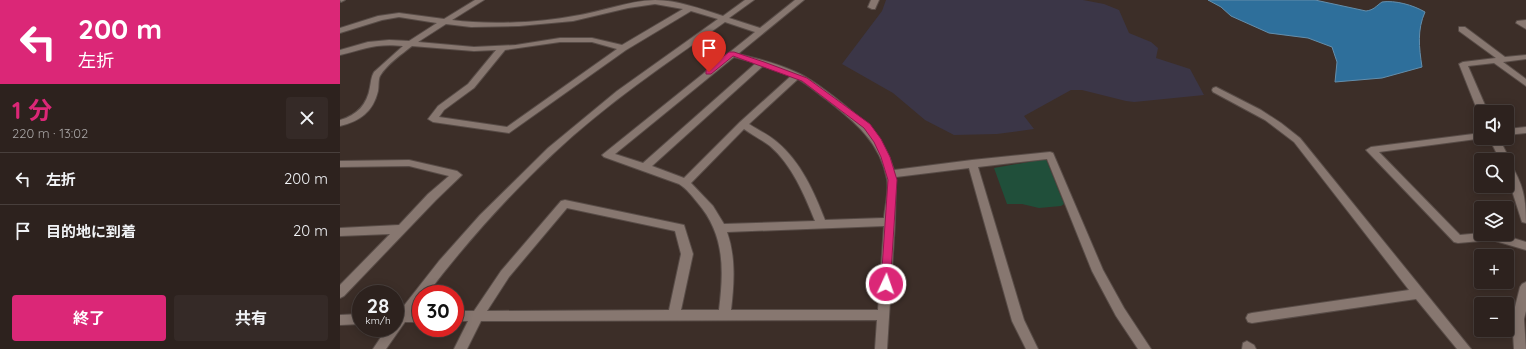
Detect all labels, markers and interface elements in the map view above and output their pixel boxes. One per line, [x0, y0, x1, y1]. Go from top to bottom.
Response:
text: 200 m [78, 11, 162, 46]
icon: left [12, 16, 64, 68]
pin [692, 31, 726, 72]
icon: arrive [698, 37, 720, 59]
text: 左折 [78, 49, 114, 72]
text: 1 分 [12, 95, 52, 125]
button: close [286, 97, 328, 139]
map controls [1474, 105, 1514, 337]
button: sound [1474, 105, 1514, 145]
text: 220 m · 13:02 [12, 125, 88, 141]
button: search [1474, 153, 1514, 193]
icon: left [12, 168, 34, 190]
text: 200 m [284, 169, 328, 188]
text: 左折 [46, 170, 76, 189]
button: layers [1474, 201, 1514, 241]
icon: arrive [12, 220, 34, 242]
text: 20 m [293, 221, 328, 240]
text: 目的地に到着 [46, 222, 136, 241]
button: + [1474, 249, 1514, 289]
position arrow [865, 263, 907, 305]
speed limit sign: 30 [412, 285, 464, 337]
text: 28 [367, 293, 389, 318]
button: 終了 [12, 295, 166, 341]
button: 共有 [174, 295, 328, 341]
button: − [1474, 297, 1514, 337]
text: km/h [365, 314, 391, 327]

